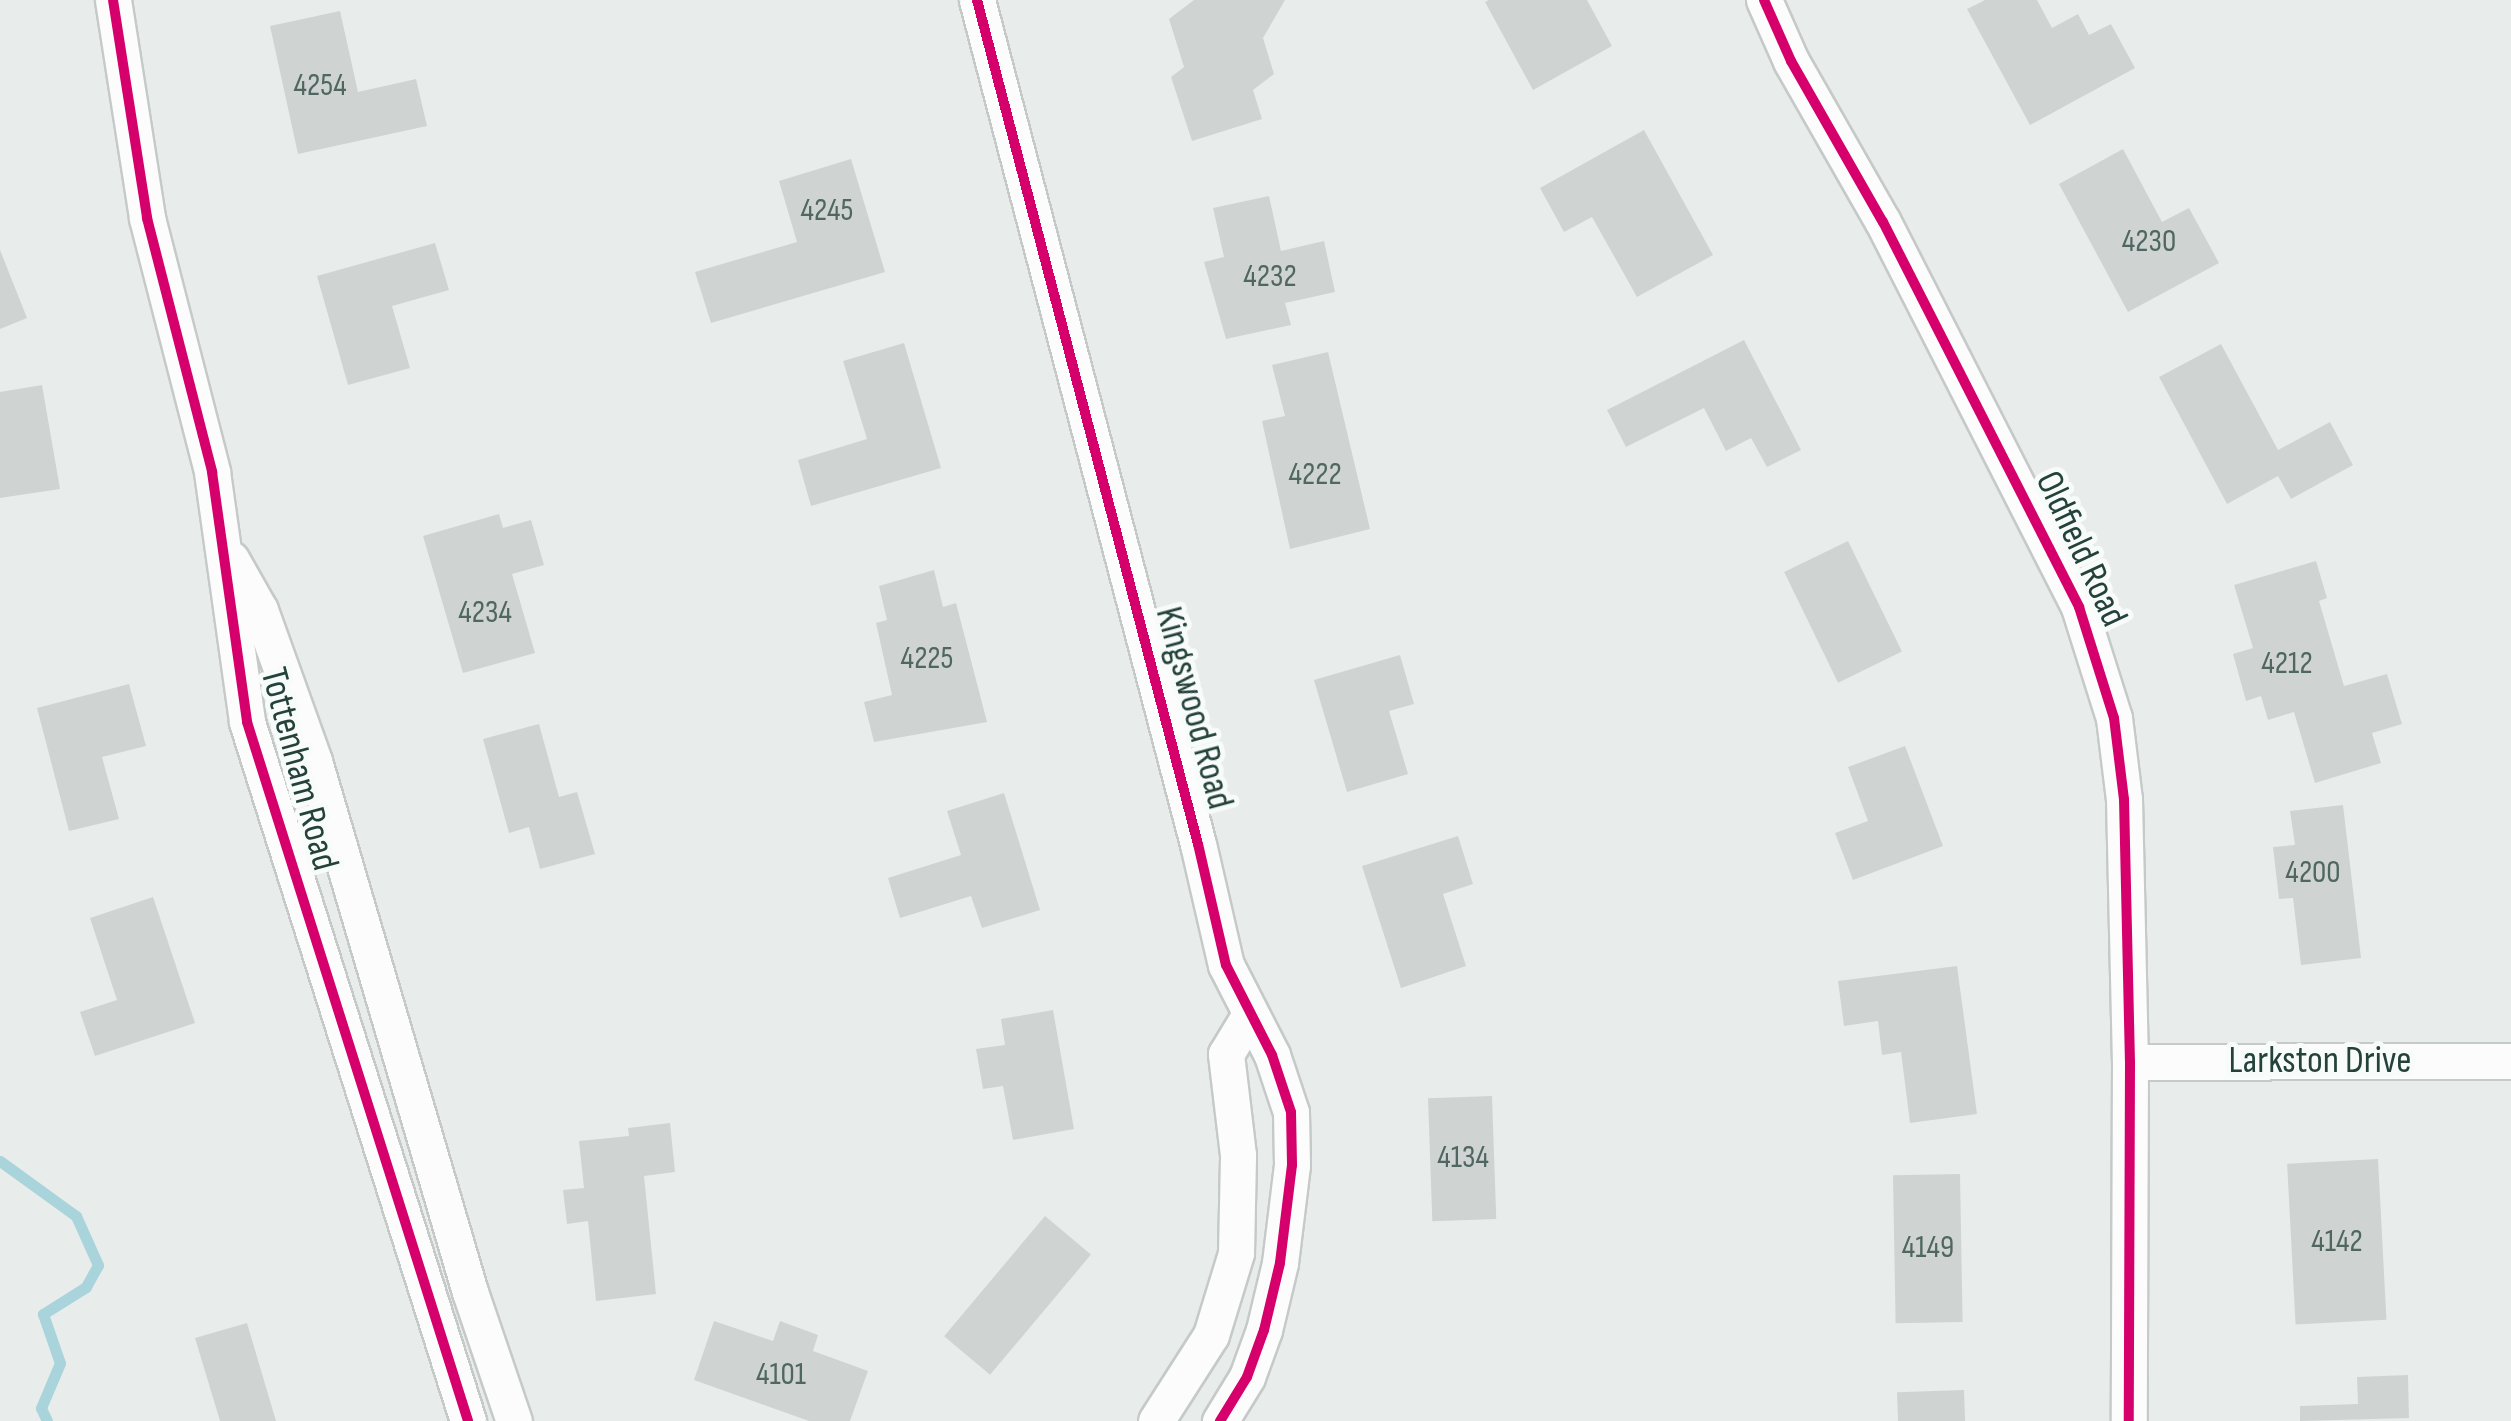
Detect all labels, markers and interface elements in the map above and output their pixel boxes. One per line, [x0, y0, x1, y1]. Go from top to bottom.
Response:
house number: 4254 [293, 67, 347, 105]
house number: 4245 [801, 192, 853, 230]
house number: 4230 [2122, 223, 2176, 261]
house number: 4232 [1243, 258, 1297, 296]
house number: 4222 [1288, 456, 1342, 494]
street label: Oldfield Road [2025, 464, 2137, 634]
house number: 4234 [458, 594, 512, 632]
street label: Kingswood Road [1145, 602, 1243, 814]
house number: 4225 [901, 640, 953, 678]
house number: 4212 [2261, 645, 2313, 683]
street label: Tottenham Road [250, 663, 348, 875]
house number: 4200 [2285, 854, 2341, 892]
street label: Larkston Drive [2229, 1038, 2411, 1084]
house number: 4134 [1437, 1139, 1489, 1177]
house number: 4142 [2311, 1223, 2363, 1261]
house number: 4149 [1902, 1229, 1954, 1267]
house number: 4101 [756, 1356, 806, 1394]

